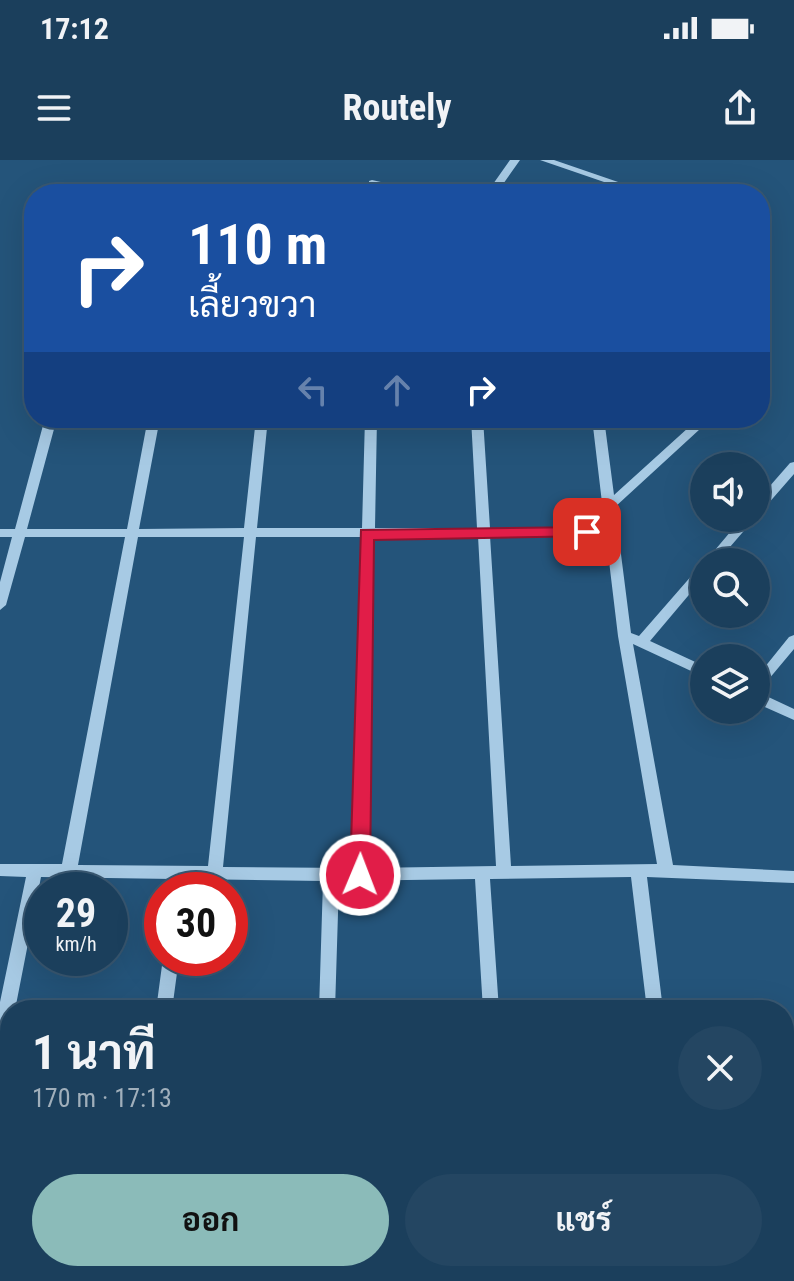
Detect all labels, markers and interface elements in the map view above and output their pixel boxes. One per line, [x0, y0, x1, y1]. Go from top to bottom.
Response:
text: 17:12 [40, 11, 109, 46]
icon: menu [32, 86, 76, 130]
icon: share [718, 86, 762, 130]
text: Routely [343, 87, 451, 129]
text: 110 m [188, 212, 327, 278]
icon: right [56, 216, 160, 320]
text: เลี้ยวขวา [188, 284, 316, 326]
icon: left [291, 368, 335, 412]
icon: ahead [375, 368, 419, 412]
icon: right [459, 368, 503, 412]
map controls [690, 452, 770, 724]
button: sound [690, 452, 770, 532]
pin [553, 498, 621, 566]
icon: arrive [565, 510, 609, 554]
button: search [690, 548, 770, 628]
button: layers [690, 644, 770, 724]
position arrow [318, 833, 402, 917]
speed limit sign: 30 [144, 872, 248, 976]
text: 29 [56, 890, 96, 937]
text: km/h [55, 932, 97, 956]
text: 1 นาที [32, 1024, 156, 1081]
button: close [678, 1026, 762, 1110]
text: 170 m · 17:13 [32, 1083, 172, 1113]
button: ออก [32, 1174, 389, 1266]
button: แชร์ [405, 1174, 762, 1266]

